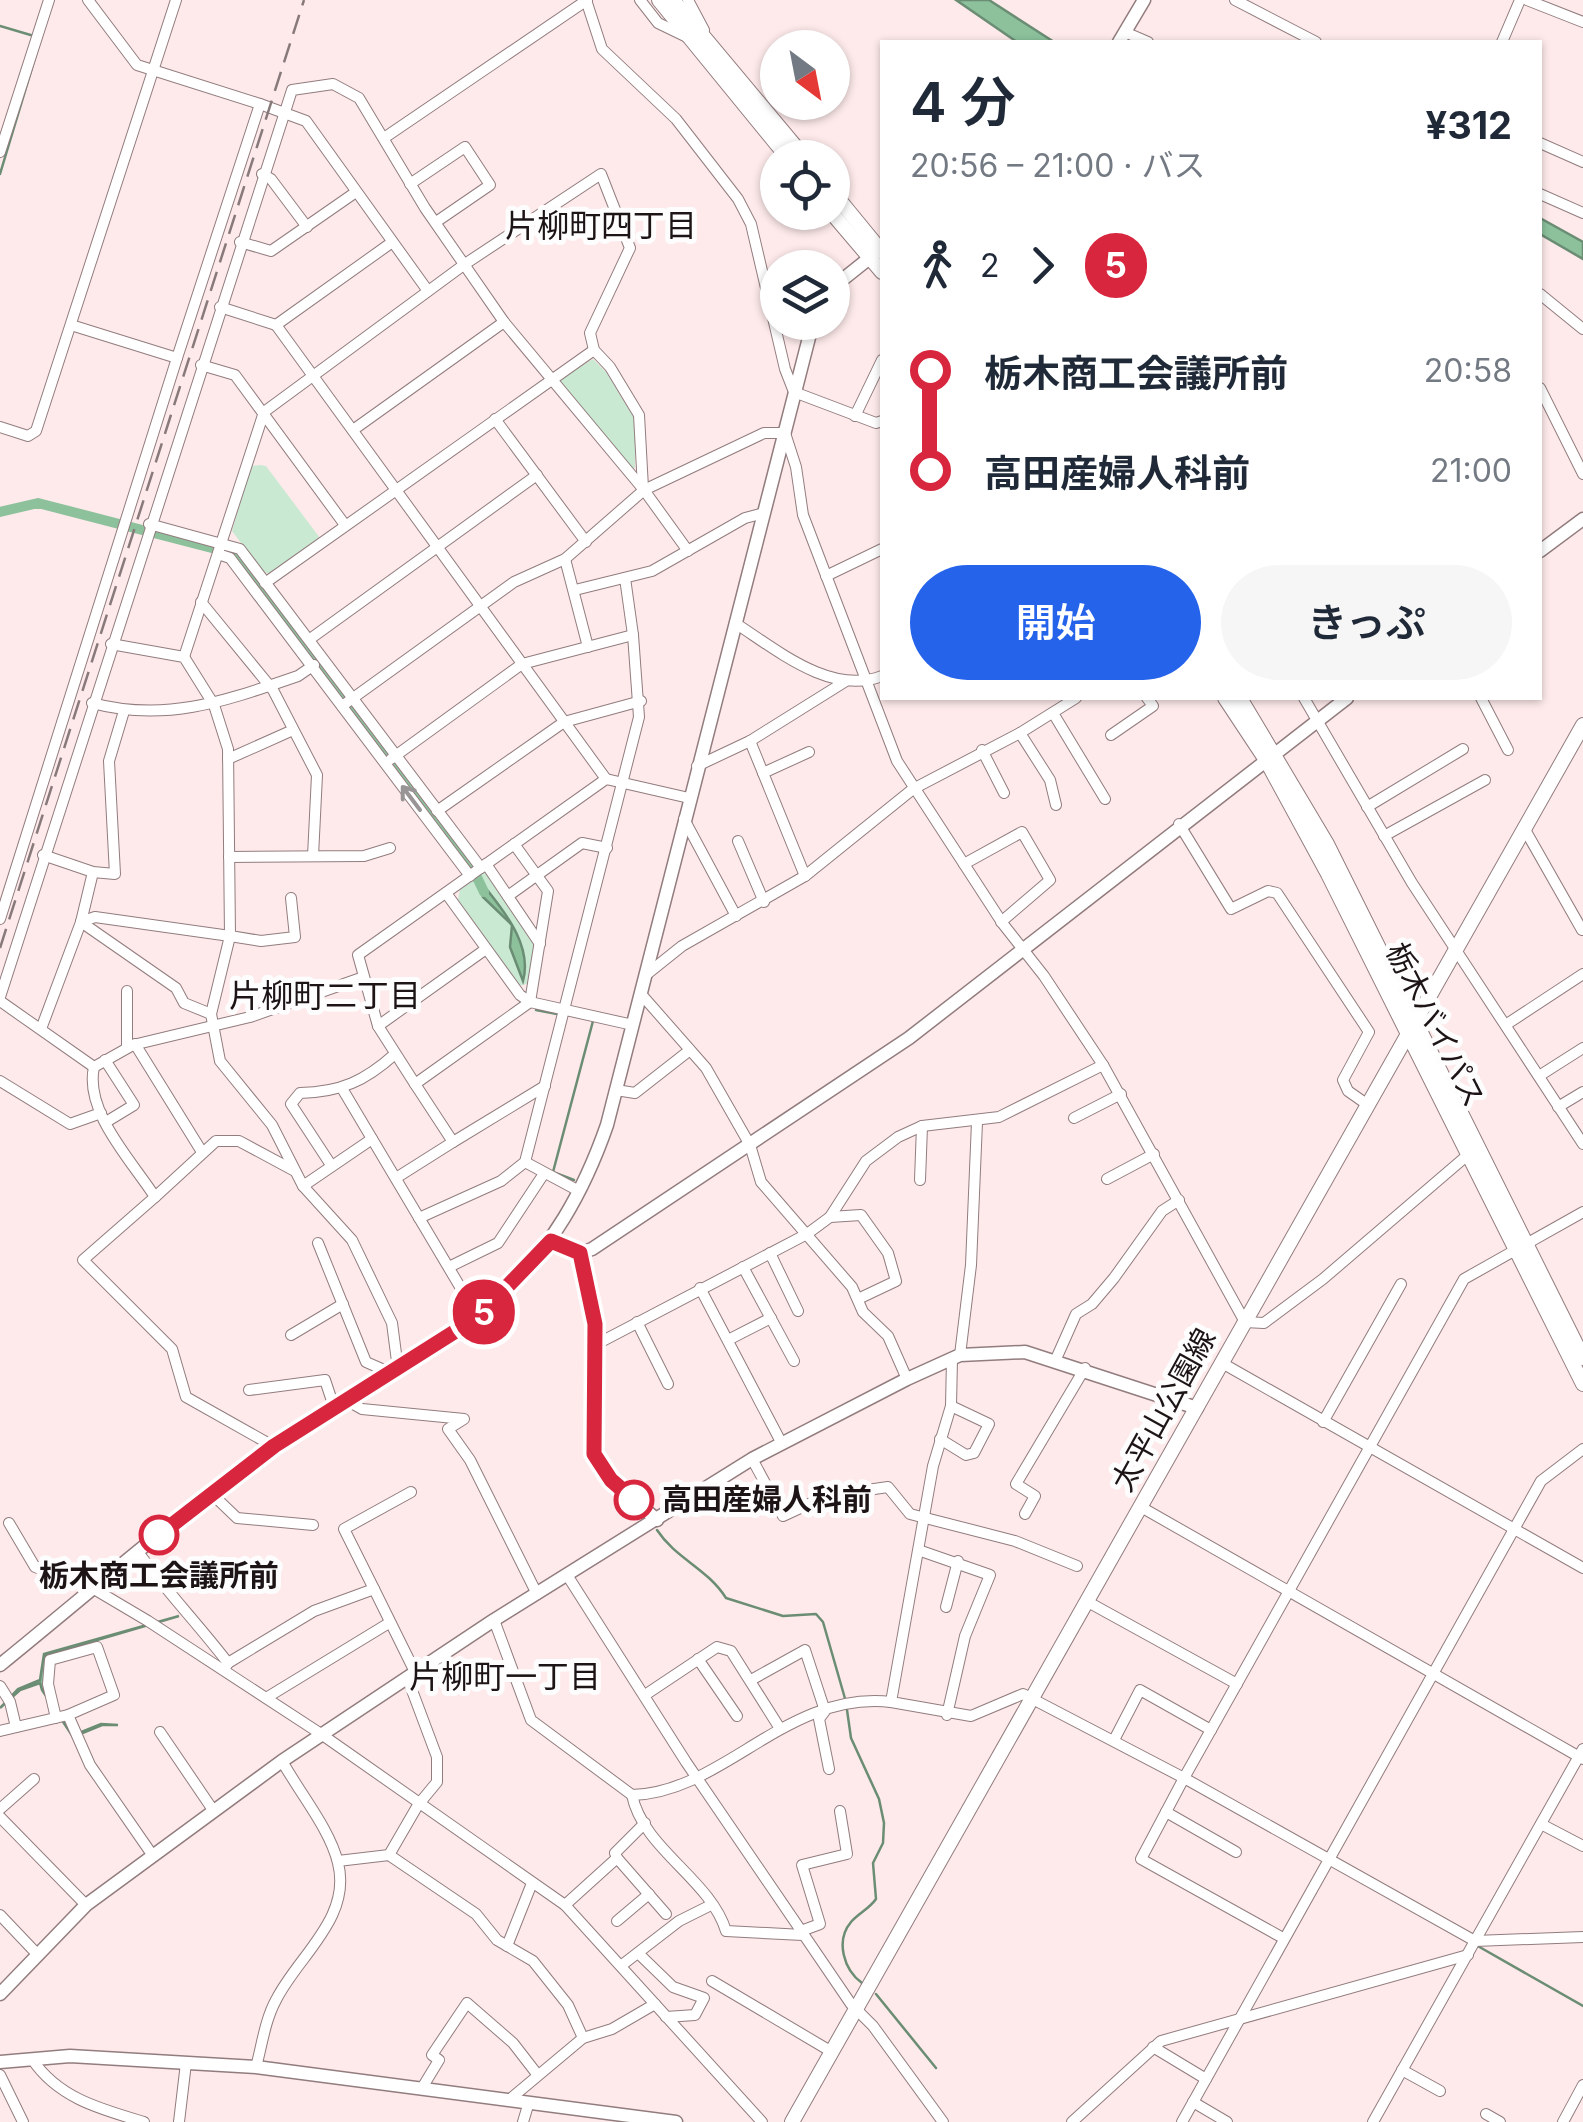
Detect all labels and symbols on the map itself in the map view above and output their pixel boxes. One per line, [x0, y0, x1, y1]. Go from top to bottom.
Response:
north arrow [760, 30, 850, 120]
district label: 片柳町四丁目 [505, 206, 697, 245]
one-way arrow [401, 785, 422, 812]
street label: 栃木バイパス [1379, 936, 1493, 1113]
district label: 片柳町二丁目 [229, 976, 421, 1015]
line badge: 5 [452, 1280, 516, 1344]
street label: 太平山公園線 [1104, 1322, 1223, 1497]
marker: 高田産婦人科前 [615, 1481, 653, 1519]
place label: 高田産婦人科前 [662, 1481, 872, 1517]
marker: 栃木商工会議所前 [140, 1516, 178, 1554]
place label: 栃木商工会議所前 [39, 1557, 279, 1593]
district label: 片柳町一丁目 [409, 1657, 601, 1696]

